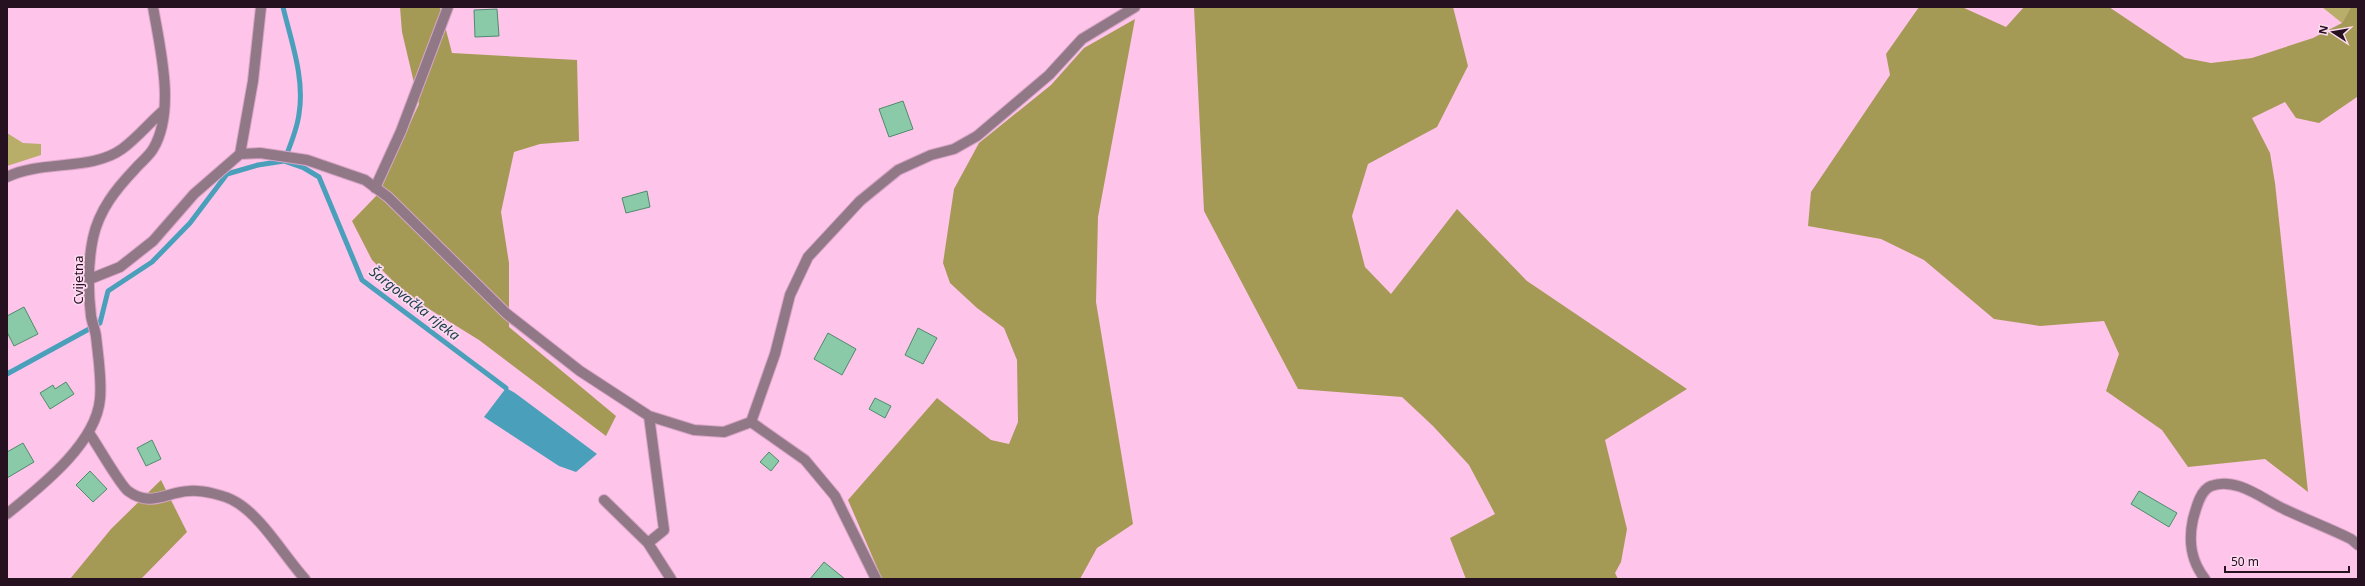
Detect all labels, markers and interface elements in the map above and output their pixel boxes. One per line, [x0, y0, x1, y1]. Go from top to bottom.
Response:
north arrow [2313, 12, 2353, 52]
text: N [2314, 24, 2331, 36]
street label: Cvijetna [69, 256, 87, 304]
water label: Šargovačka rijeka [366, 262, 464, 344]
scale bar [2225, 548, 2349, 574]
text: 50 m [2231, 553, 2259, 570]

